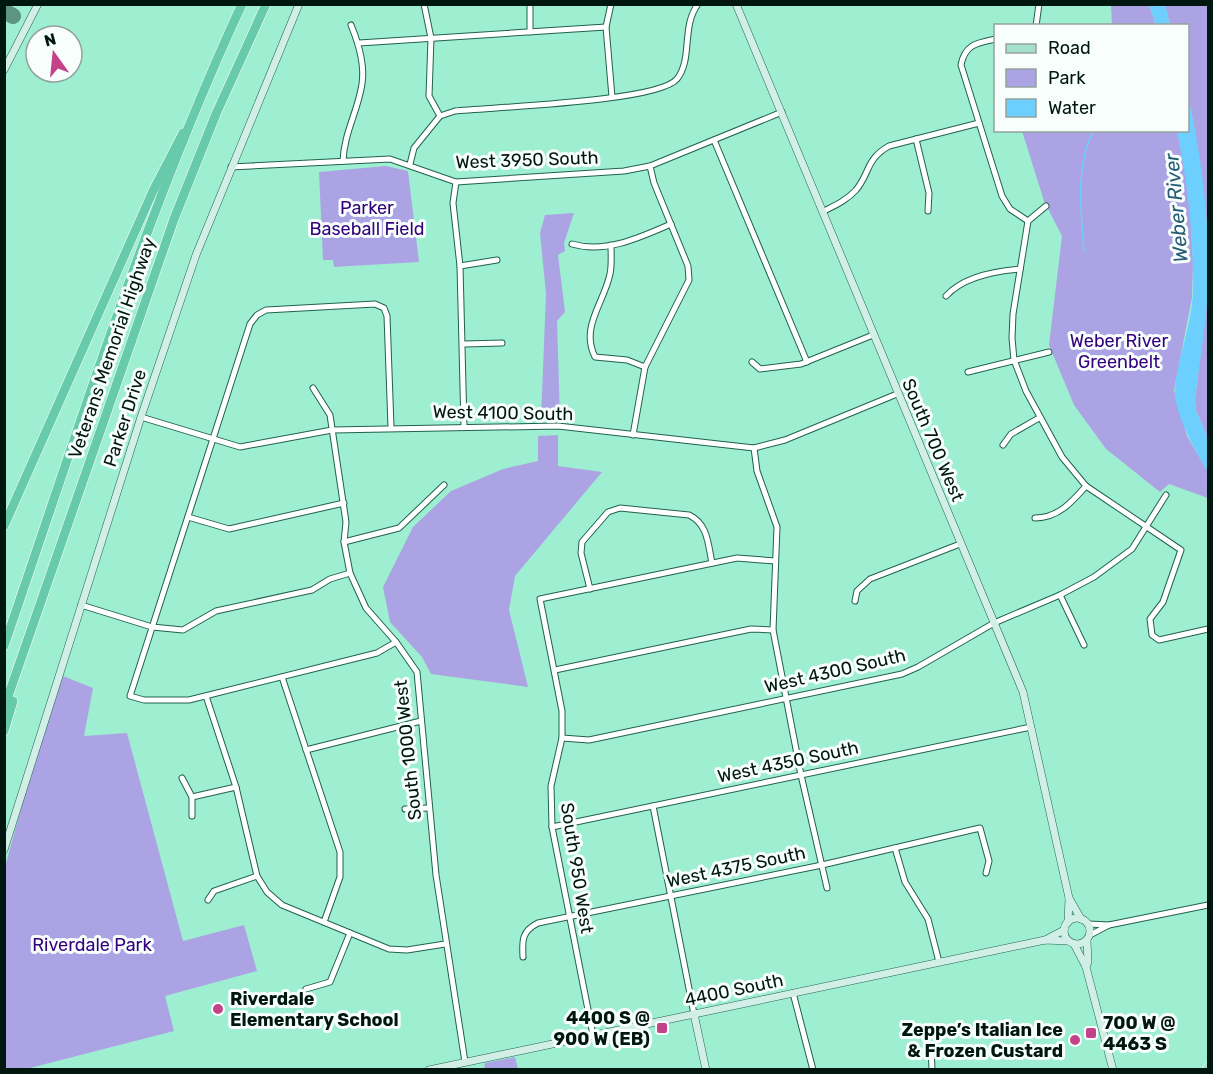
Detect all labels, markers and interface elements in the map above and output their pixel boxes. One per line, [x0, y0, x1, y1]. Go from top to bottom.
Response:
north arrow [24, 24, 84, 84]
legend [994, 24, 1189, 132]
text: N [42, 29, 58, 51]
text: Road [1048, 37, 1091, 59]
text: Park [1048, 67, 1086, 89]
text: Water [1048, 97, 1096, 119]
street label: West 3950 South [455, 147, 599, 173]
water label: Weber River [1159, 151, 1193, 264]
park label: Parker Baseball Field [309, 197, 425, 240]
street label: Veterans Memorial Highway [64, 235, 160, 461]
park label: Weber River Greenbelt [1070, 330, 1168, 373]
street label: Parker Drive [99, 366, 151, 470]
street label: South 700 West [897, 375, 969, 505]
street label: West 4100 South [432, 401, 574, 425]
street label: West 4300 South [762, 644, 908, 698]
street label: South 1000 West [390, 679, 426, 821]
street label: West 4350 South [715, 736, 861, 788]
street label: South 950 West [556, 801, 598, 935]
street label: West 4375 South [665, 842, 807, 892]
park label: Riverdale Park [32, 934, 152, 956]
street label: 4400 South [683, 969, 785, 1011]
place label: Riverdale Elementary School [230, 988, 399, 1031]
marker: Riverdale Elementary School [211, 1002, 225, 1016]
place label: 4400 S @ 900 W (EB) [554, 1007, 650, 1050]
place label: 700 W @ 4463 S [1103, 1012, 1175, 1055]
place label: Zeppe’s Italian Ice & Frozen Custard [901, 1019, 1063, 1062]
marker: 4400 S @ 900 W (EB) [655, 1021, 669, 1035]
marker: 700 W @ 4463 S [1084, 1026, 1098, 1040]
marker: Zeppe’s Italian Ice & Frozen Custard [1068, 1033, 1082, 1047]

